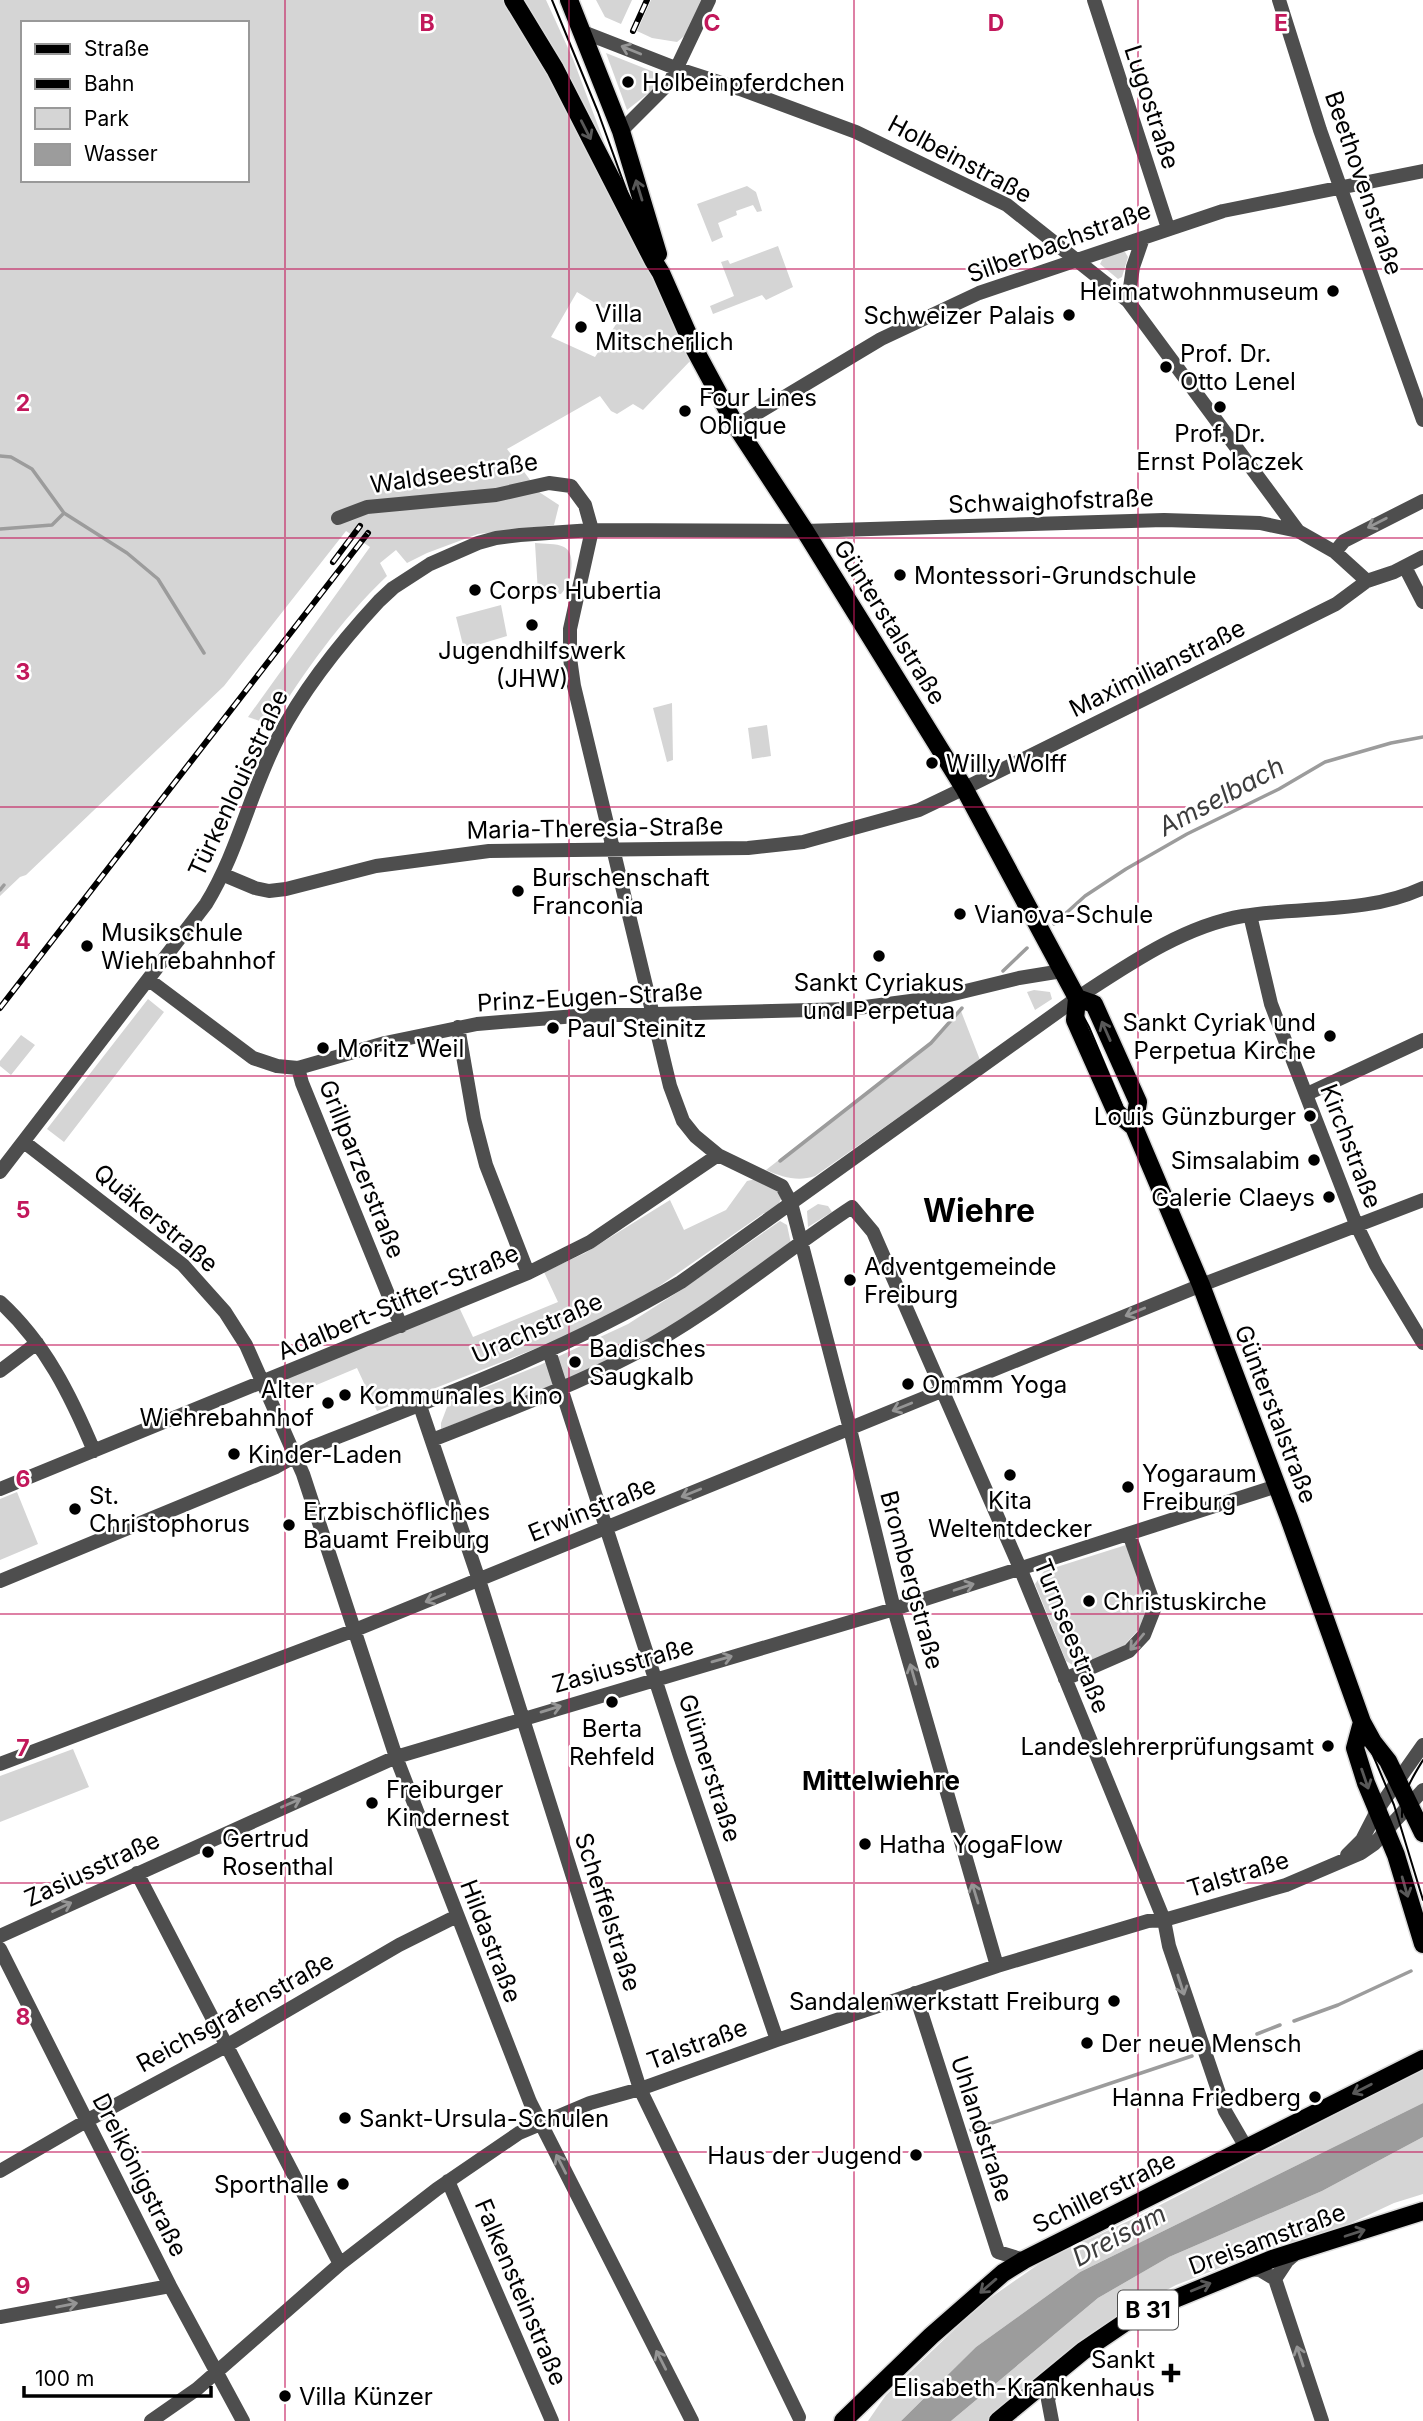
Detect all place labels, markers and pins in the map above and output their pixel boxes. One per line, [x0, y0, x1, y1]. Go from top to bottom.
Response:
place label: Holbeinpferdchen [642, 68, 845, 97]
marker: Holbeinpferdchen [620, 74, 636, 90]
place label: Heimatwohnmuseum [1080, 277, 1319, 306]
marker: Heimatwohnmuseum [1325, 283, 1341, 299]
place label: Villa Mitscherlich [595, 299, 734, 356]
place label: Schweizer Palais [863, 301, 1055, 330]
marker: Schweizer Palais [1061, 307, 1077, 323]
marker: Villa Mitscherlich [573, 319, 589, 335]
place label: Prof. Dr. Otto Lenel [1180, 339, 1296, 396]
marker: Prof. Dr. Otto Lenel [1158, 359, 1174, 375]
place label: Four Lines Oblique [699, 383, 817, 440]
marker: Prof. Dr. Ernst Polaczek [1212, 399, 1228, 415]
marker: Four Lines Oblique [677, 403, 693, 419]
place label: Prof. Dr. Ernst Polaczek [1136, 419, 1304, 476]
place label: Montessori-Grundschule [914, 561, 1196, 590]
marker: Montessori-Grundschule [892, 567, 908, 583]
place label: Corps Hubertia [489, 576, 662, 605]
marker: Corps Hubertia [467, 582, 483, 598]
marker: Jugendhilfswerk (JHW) [524, 617, 540, 633]
place label: Jugendhilfswerk (JHW) [438, 636, 626, 693]
place label: Willy Wolff [946, 749, 1067, 778]
marker: Willy Wolff [924, 755, 940, 771]
place label: Burschenschaft Franconia [532, 863, 710, 920]
marker: Burschenschaft Franconia [510, 883, 526, 899]
place label: Vianova-Schule [974, 900, 1153, 929]
marker: Vianova-Schule [952, 906, 968, 922]
place label: Musikschule Wiehrebahnhof [101, 918, 276, 975]
marker: Musikschule Wiehrebahnhof [79, 938, 95, 954]
marker: Sankt Cyriakus und Perpetua [871, 948, 887, 964]
place label: Sankt Cyriakus und Perpetua [794, 968, 964, 1025]
place label: Sankt Cyriak und Perpetua Kirche [1122, 1008, 1316, 1065]
place label: Paul Steinitz [567, 1014, 706, 1043]
marker: Paul Steinitz [545, 1020, 561, 1036]
marker: Sankt Cyriak und Perpetua Kirche [1322, 1028, 1338, 1044]
place label: Moritz Weil [337, 1034, 464, 1063]
marker: Moritz Weil [315, 1040, 331, 1056]
place label: Louis Günzburger [1094, 1102, 1296, 1131]
marker: Louis Günzburger [1302, 1108, 1318, 1124]
place label: Simsalabim [1171, 1146, 1300, 1175]
marker: Simsalabim [1306, 1152, 1322, 1168]
place label: Galerie Claeys [1151, 1183, 1315, 1212]
marker: Galerie Claeys [1321, 1189, 1337, 1205]
place label: Adventgemeinde Freiburg [864, 1252, 1057, 1309]
marker: Adventgemeinde Freiburg [842, 1272, 858, 1288]
place label: Badisches Saugkalb [589, 1334, 706, 1391]
marker: Badisches Saugkalb [567, 1354, 583, 1370]
place label: Ommm Yoga [922, 1370, 1067, 1399]
place label: Alter Wiehrebahnhof [139, 1375, 314, 1432]
marker: Ommm Yoga [900, 1376, 916, 1392]
place label: Kommunales Kino [359, 1381, 563, 1410]
marker: Kommunales Kino [337, 1387, 353, 1403]
marker: Alter Wiehrebahnhof [320, 1395, 336, 1411]
place label: Kinder-Laden [248, 1440, 402, 1469]
marker: Kinder-Laden [226, 1446, 242, 1462]
place label: Yogaraum Freiburg [1142, 1459, 1257, 1516]
marker: Kita Weltentdecker [1002, 1467, 1018, 1483]
marker: Yogaraum Freiburg [1120, 1479, 1136, 1495]
place label: St. Christophorus [89, 1481, 250, 1538]
place label: Kita Weltentdecker [928, 1486, 1092, 1543]
place label: Erzbischöfliches Bauamt Freiburg [303, 1497, 490, 1554]
marker: St. Christophorus [67, 1501, 83, 1517]
marker: Erzbischöfliches Bauamt Freiburg [281, 1517, 297, 1533]
place label: Christuskirche [1103, 1587, 1267, 1616]
marker: Christuskirche [1081, 1593, 1097, 1609]
marker: Berta Rehfeld [604, 1694, 620, 1710]
place label: Berta Rehfeld [569, 1714, 655, 1771]
place label: Landeslehrerprüfungsamt [1020, 1732, 1314, 1761]
marker: Landeslehrerprüfungsamt [1320, 1738, 1336, 1754]
place label: Freiburger Kindernest [386, 1775, 509, 1832]
marker: Freiburger Kindernest [364, 1795, 380, 1811]
place label: Gertrud Rosenthal [222, 1824, 334, 1881]
place label: Hatha YogaFlow [879, 1830, 1063, 1859]
marker: Hatha YogaFlow [857, 1836, 873, 1852]
marker: Gertrud Rosenthal [200, 1844, 216, 1860]
place label: Sandalenwerkstatt Freiburg [789, 1987, 1100, 2016]
marker: Sandalenwerkstatt Freiburg [1106, 1993, 1122, 2009]
place label: Der neue Mensch [1101, 2029, 1302, 2058]
marker: Der neue Mensch [1079, 2035, 1095, 2051]
place label: Hanna Friedberg [1112, 2083, 1301, 2112]
marker: Hanna Friedberg [1307, 2089, 1323, 2105]
place label: Sankt-Ursula-Schulen [359, 2104, 609, 2133]
marker: Sankt-Ursula-Schulen [337, 2110, 353, 2126]
place label: Haus der Jugend [707, 2141, 902, 2170]
marker: Haus der Jugend [908, 2147, 924, 2163]
place label: Sporthalle [214, 2170, 329, 2199]
marker: Sporthalle [335, 2176, 351, 2192]
place label: Sankt Elisabeth-Krankenhaus [893, 2345, 1155, 2402]
marker: Sankt Elisabeth-Krankenhaus [1161, 2363, 1181, 2383]
place label: Villa Künzer [299, 2382, 433, 2411]
marker: Villa Künzer [277, 2388, 293, 2404]

